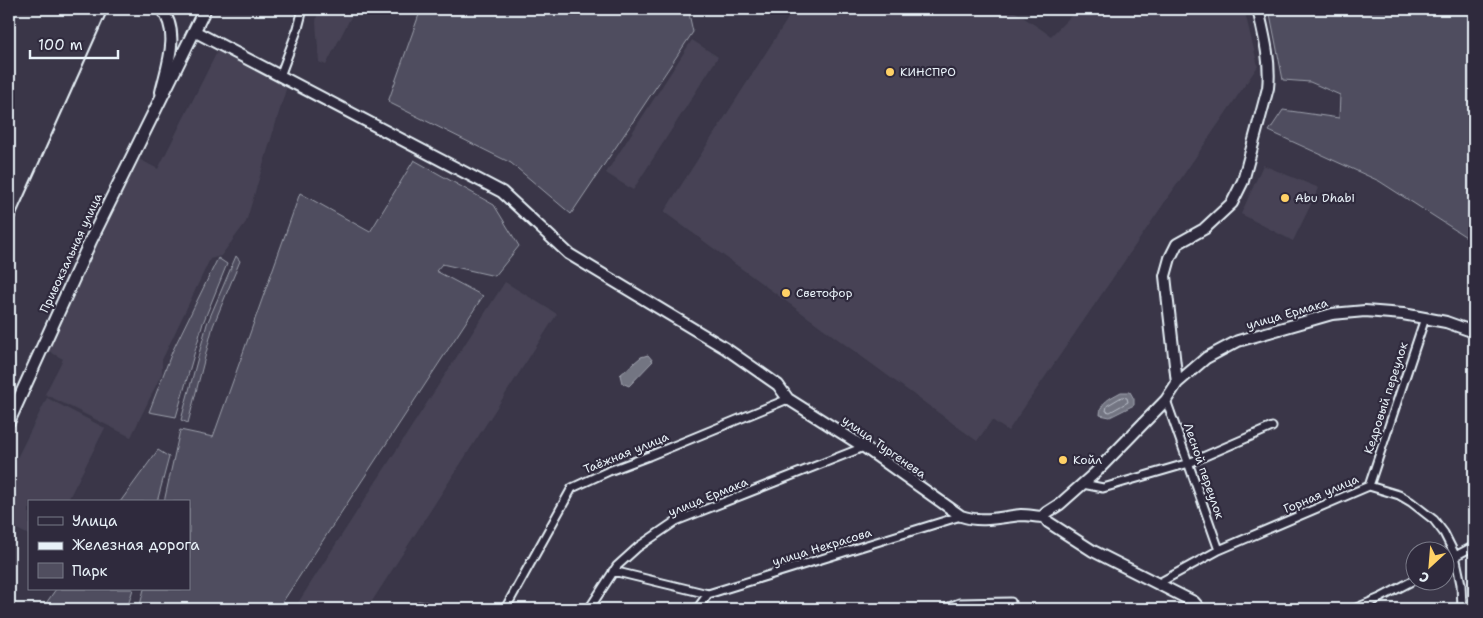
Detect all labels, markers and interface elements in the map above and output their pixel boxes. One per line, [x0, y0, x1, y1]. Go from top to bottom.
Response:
scale bar [30, 28, 118, 60]
text: 100 m [38, 35, 83, 55]
place label: КИНСПРО [900, 64, 956, 80]
marker: КИНСПРО [884, 66, 896, 78]
street label: Привокзальная улица [36, 190, 106, 315]
place label: Abu Dhabi [1295, 190, 1355, 206]
marker: Abu Dhabi [1279, 192, 1291, 204]
place label: Светофор [796, 285, 853, 301]
marker: Светофор [780, 287, 792, 299]
street label: улица Ермака [1244, 294, 1330, 333]
street label: Кедровый переулок [1360, 339, 1412, 456]
street label: улица Тургенева [839, 412, 930, 482]
street label: Лесной переулок [1180, 421, 1228, 522]
street label: Таёжная улица [581, 428, 671, 477]
place label: Койл [1073, 452, 1102, 468]
marker: Койл [1057, 454, 1069, 466]
street label: Горная улица [1281, 471, 1361, 517]
street label: улица Ермака [666, 474, 751, 520]
legend [28, 500, 190, 590]
text: Улица [72, 511, 118, 531]
street label: улица Некрасова [770, 524, 874, 570]
text: Железная дорога [72, 535, 200, 555]
north arrow [1406, 540, 1456, 590]
text: Парк [72, 561, 108, 581]
text: С [1416, 568, 1432, 588]

